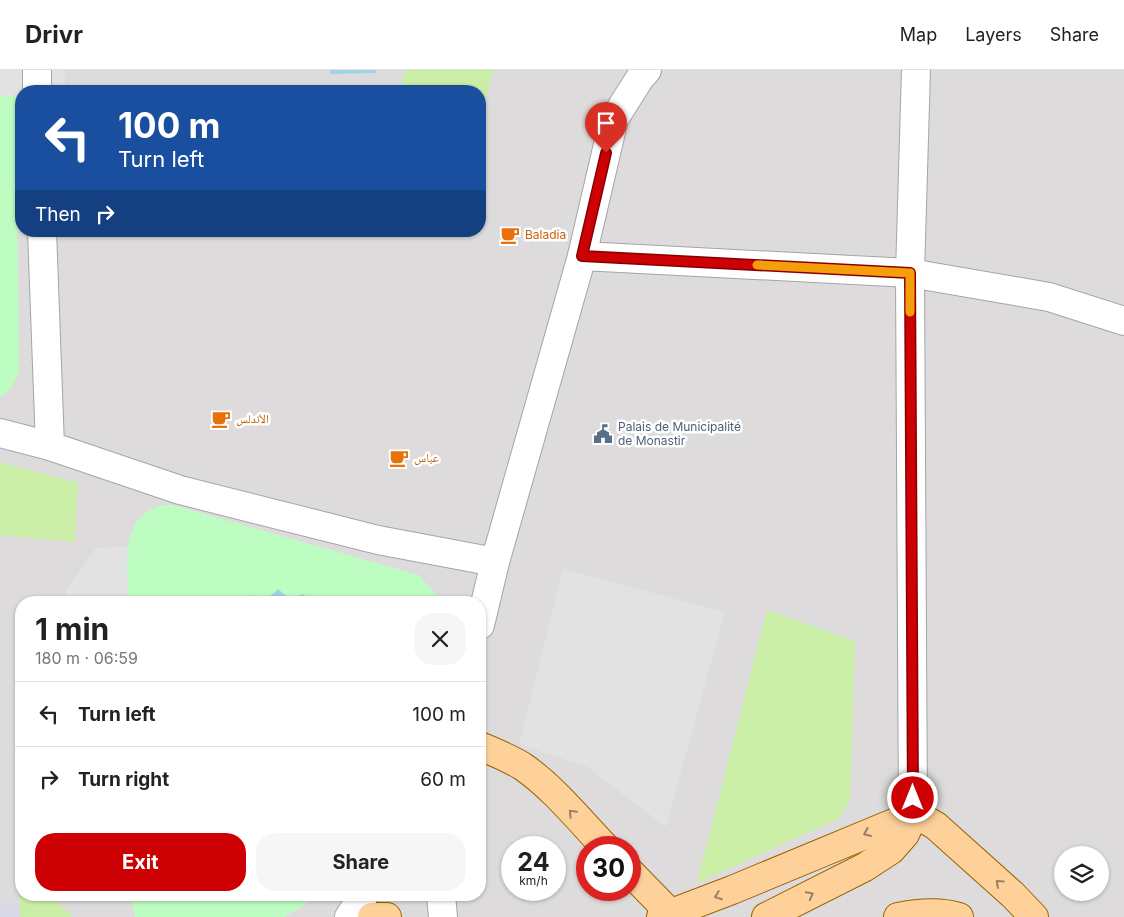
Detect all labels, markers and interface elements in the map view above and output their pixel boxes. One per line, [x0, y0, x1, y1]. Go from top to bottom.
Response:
text: Drivr [25, 20, 83, 49]
text: Map [900, 24, 937, 45]
text: Layers [965, 24, 1022, 45]
text: Share [1050, 24, 1099, 45]
pin [585, 102, 627, 153]
text: 100 m [118, 104, 221, 146]
icon: left [35, 105, 100, 170]
icon: arrive [592, 109, 620, 137]
text: Turn left [118, 146, 204, 172]
icon: right [91, 200, 119, 228]
text: Then [35, 203, 81, 226]
cafe icon: Baladia [499, 224, 521, 246]
place label: Baladia [525, 227, 566, 242]
cafe icon: الأندلس [210, 408, 232, 430]
place label: الأندلس [236, 411, 269, 426]
place label: Palais de Municipalité de Monastir [618, 419, 741, 448]
public building icon: Palais de Municipalité de Monastir [592, 423, 614, 445]
cafe icon: عباس [388, 447, 410, 469]
place label: عباس [414, 450, 439, 465]
text: 1 min [35, 611, 109, 647]
button: close [414, 613, 466, 665]
text: 180 m · 06:59 [35, 648, 138, 668]
icon: left [35, 700, 63, 728]
text: Turn left [78, 703, 156, 726]
text: 100 m [412, 703, 466, 726]
icon: right [35, 765, 63, 793]
text: Turn right [78, 768, 169, 791]
text: 60 m [420, 768, 466, 791]
position arrow [886, 771, 938, 823]
one-way arrow [569, 809, 578, 818]
one-way arrow [863, 826, 872, 837]
button: Exit [35, 833, 246, 891]
button: Share [256, 833, 466, 891]
speed limit sign: 30 [576, 836, 641, 901]
map controls [1054, 846, 1109, 901]
button: layers [1054, 846, 1109, 901]
text: 24 [517, 847, 550, 877]
text: km/h [519, 873, 548, 888]
one-way arrow [996, 879, 1005, 888]
one-way arrow [714, 890, 723, 900]
one-way arrow [804, 891, 813, 901]

